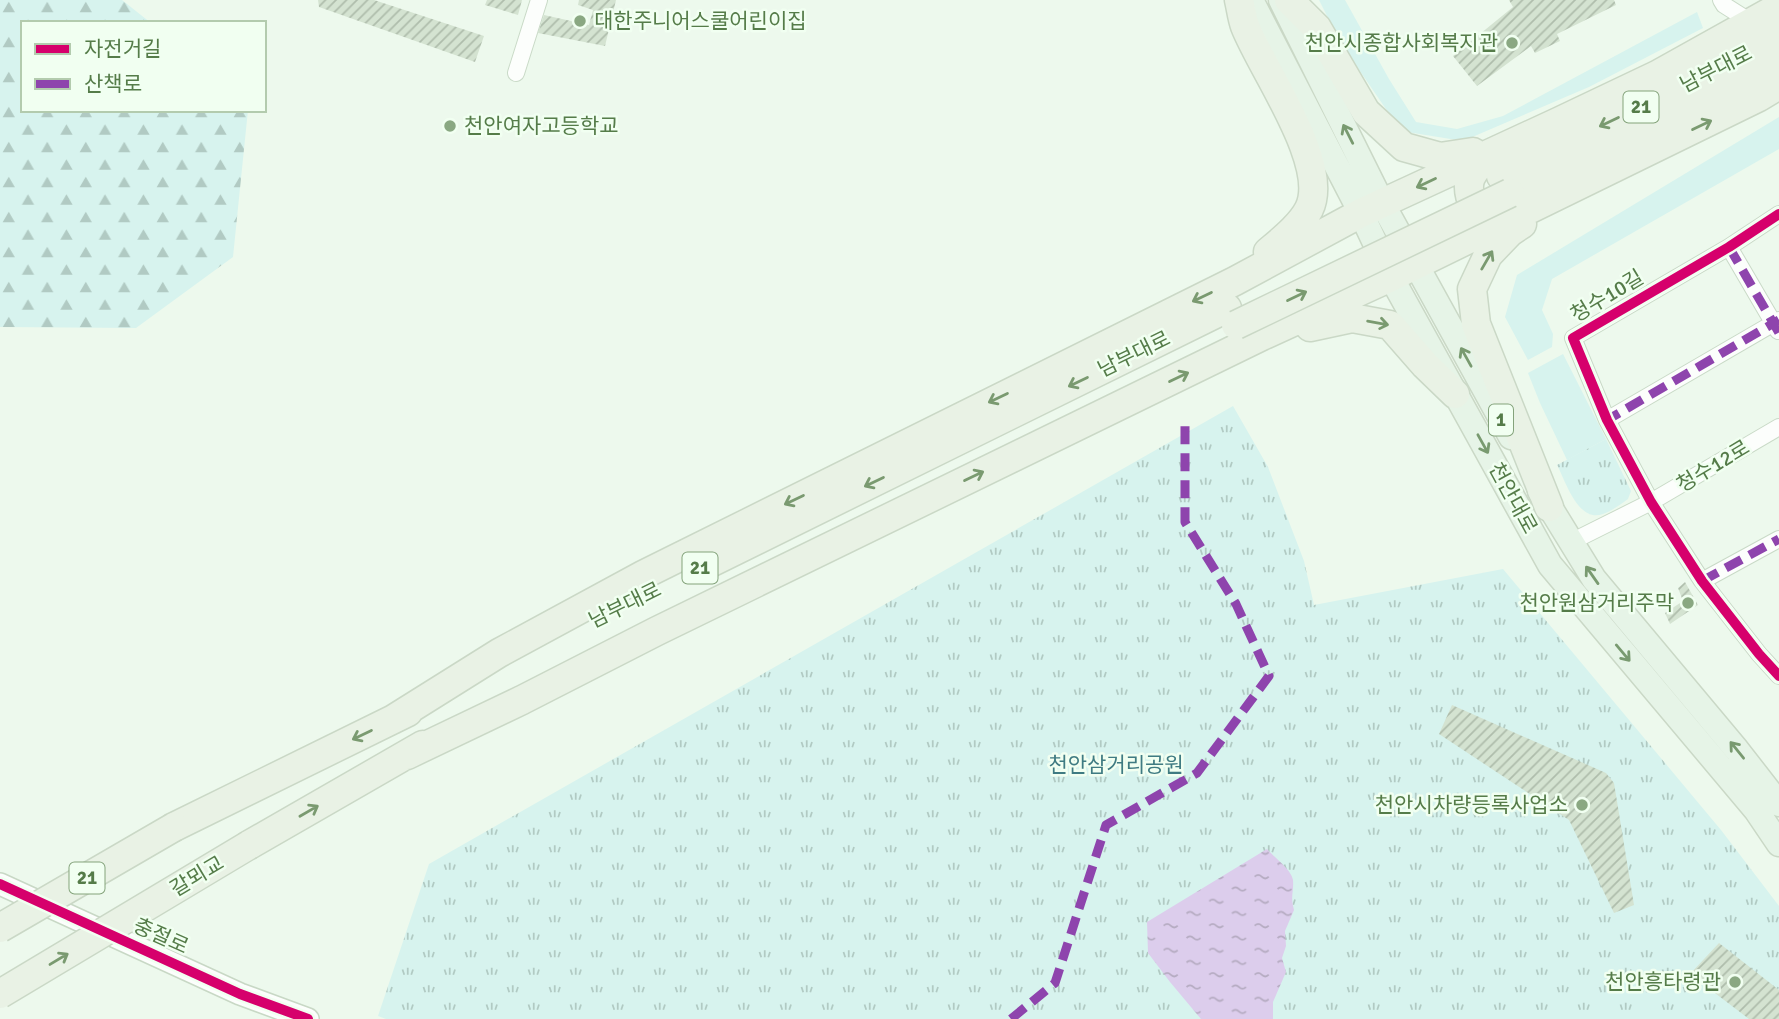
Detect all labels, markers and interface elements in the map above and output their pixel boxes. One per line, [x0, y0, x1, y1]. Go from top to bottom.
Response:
place label: 대한주니어스쿨어린이집 [594, 8, 807, 34]
marker: 대한주니어스쿨어린이집 [572, 13, 588, 29]
legend [21, 21, 266, 112]
place label: 천안시종합사회복지관 [1305, 30, 1498, 56]
marker: 천안시종합사회복지관 [1504, 35, 1520, 51]
text: 자전거길 [84, 36, 161, 62]
street label: 남부대로 [1676, 40, 1756, 98]
text: 산책로 [84, 71, 142, 97]
road number: 21 [1624, 92, 1658, 122]
place label: 천안여자고등학교 [464, 113, 619, 139]
one-way arrow [1599, 116, 1620, 130]
one-way arrow [1692, 117, 1713, 130]
marker: 천안여자고등학교 [442, 118, 458, 134]
one-way arrow [1340, 124, 1354, 145]
one-way arrow [1416, 177, 1437, 190]
one-way arrow [1480, 251, 1494, 271]
street label: 청수10길 [1566, 264, 1648, 328]
one-way arrow [1286, 288, 1307, 302]
one-way arrow [1192, 291, 1213, 305]
one-way arrow [1366, 316, 1389, 330]
street label: 남부대로 [1094, 325, 1174, 383]
one-way arrow [1459, 347, 1472, 368]
one-way arrow [1168, 369, 1189, 383]
one-way arrow [1068, 375, 1089, 389]
one-way arrow [988, 392, 1009, 406]
road number: 1 [1489, 404, 1513, 436]
one-way arrow [1476, 434, 1490, 454]
street label: 청수12로 [1672, 434, 1754, 498]
street label: 천안대로 [1483, 458, 1543, 538]
one-way arrow [963, 469, 984, 483]
one-way arrow [864, 476, 885, 490]
one-way arrow [784, 493, 805, 507]
road number: 21 [682, 552, 718, 583]
one-way arrow [1585, 566, 1599, 585]
street label: 남부대로 [585, 576, 665, 634]
place label: 천안원삼거리주막 [1519, 590, 1674, 616]
marker: 천안원삼거리주막 [1680, 595, 1696, 611]
one-way arrow [1615, 643, 1631, 661]
one-way arrow [352, 728, 373, 742]
one-way arrow [1730, 741, 1745, 760]
park label: 천안삼거리공원 [1048, 752, 1184, 778]
place label: 천안시차량등록사업소 [1375, 792, 1568, 818]
marker: 천안시차량등록사업소 [1574, 797, 1590, 813]
one-way arrow [298, 804, 318, 818]
street label: 갈뫼교 [165, 850, 229, 902]
road number: 21 [70, 862, 104, 894]
street label: 충절로 [129, 912, 193, 960]
one-way arrow [48, 952, 68, 966]
place label: 천안흥타령관 [1605, 969, 1721, 995]
marker: 천안흥타령관 [1727, 974, 1743, 990]

